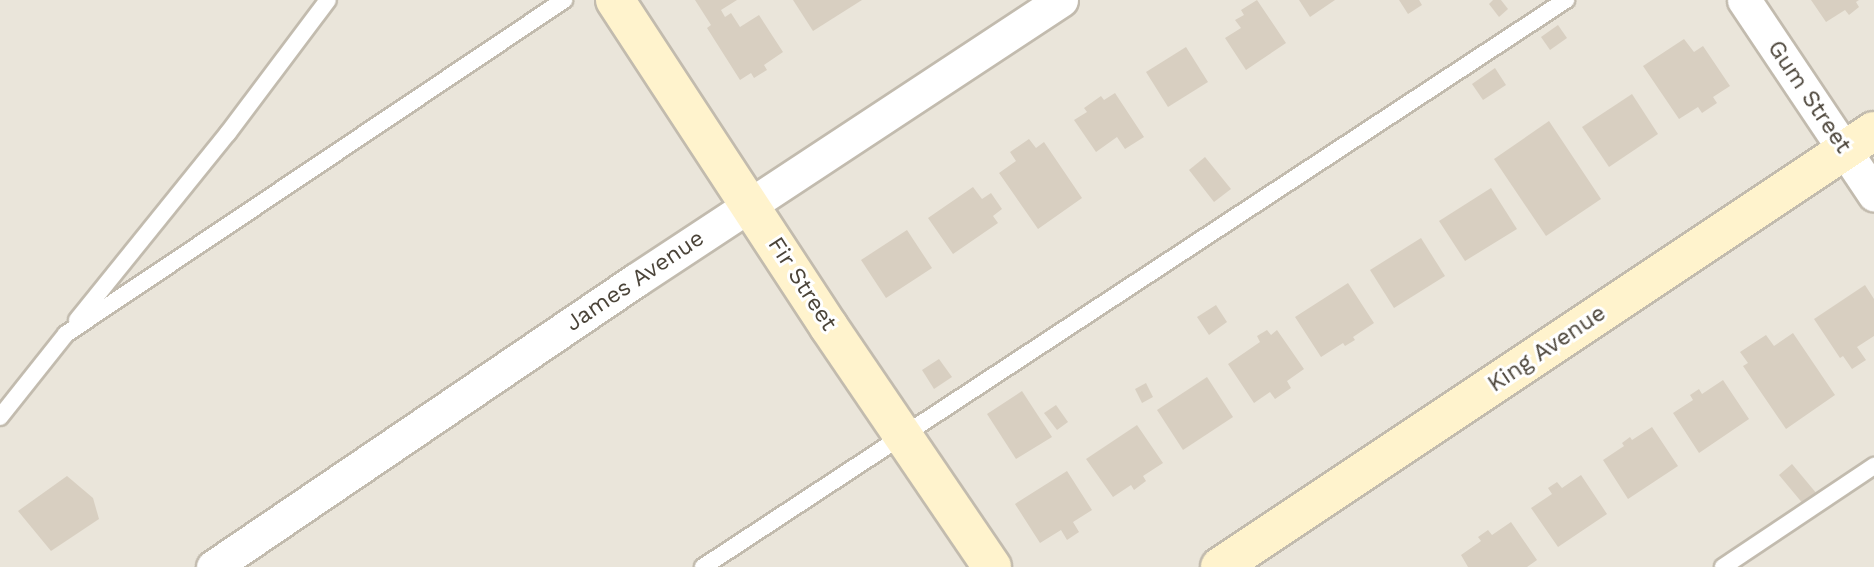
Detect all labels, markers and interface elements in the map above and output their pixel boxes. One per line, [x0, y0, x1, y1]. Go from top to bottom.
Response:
street label: Gum Street [1761, 35, 1857, 159]
street label: James Avenue [560, 224, 710, 338]
street label: Fir Street [761, 232, 843, 336]
street label: King Avenue [1483, 299, 1611, 399]

